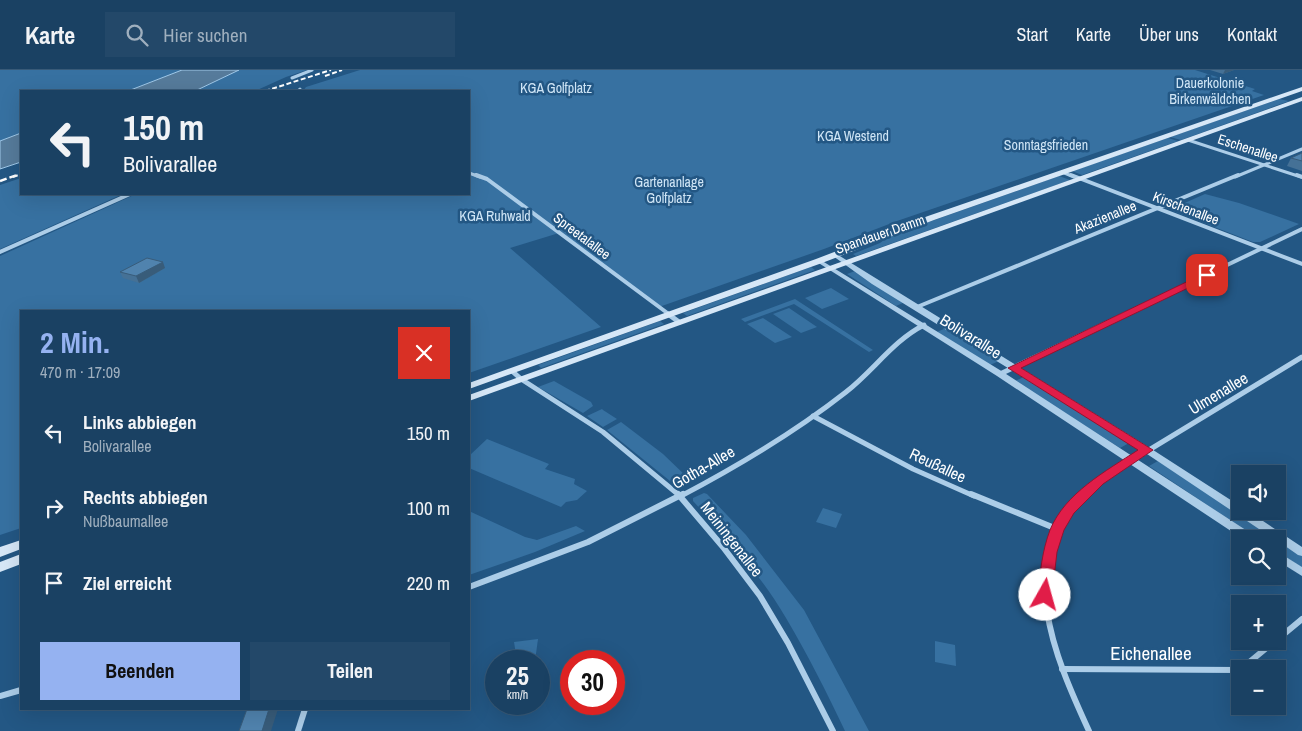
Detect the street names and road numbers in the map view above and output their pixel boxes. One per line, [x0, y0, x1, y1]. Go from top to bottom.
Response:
street label: Eschenallee [1215, 130, 1281, 166]
street label: Kirschenallee [1150, 187, 1222, 229]
street label: Akazienallee [1070, 196, 1139, 238]
street label: Spreetalallee [550, 209, 614, 263]
street label: Spandauer Damm [833, 210, 927, 258]
street label: Bolivarallee [936, 309, 1006, 363]
street label: Ulmenallee [1184, 367, 1252, 419]
street label: Gotha-Allee [668, 440, 738, 494]
street label: Reußallee [906, 442, 970, 488]
street label: Meiningenallee [696, 497, 768, 581]
street label: Eichenallee [1110, 640, 1192, 666]

